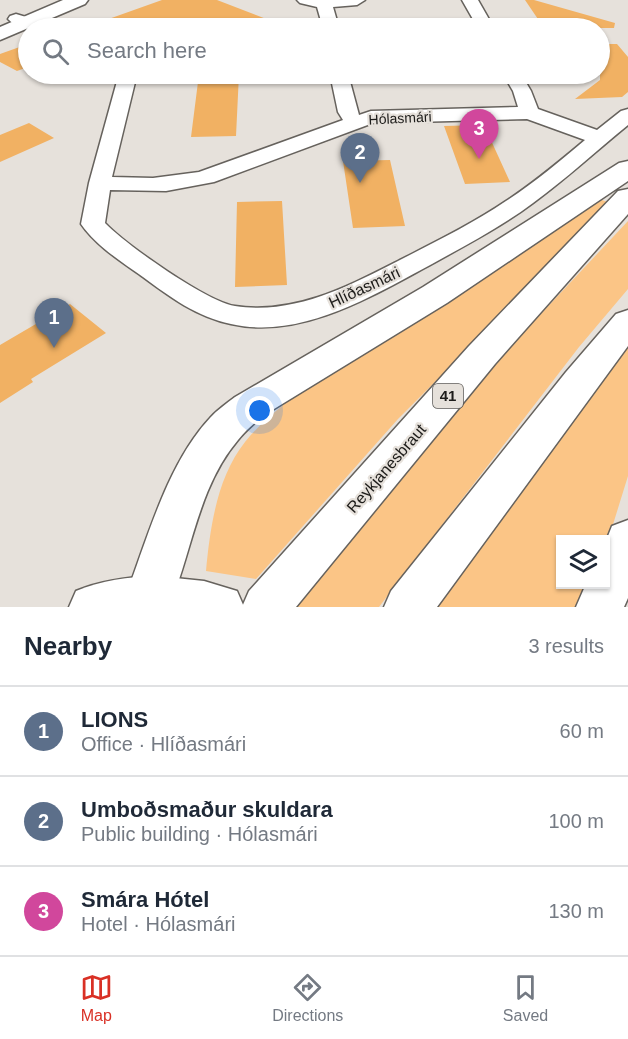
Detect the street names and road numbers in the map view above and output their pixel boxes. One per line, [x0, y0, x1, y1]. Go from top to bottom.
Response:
street label: Hólasmári [368, 108, 432, 128]
street label: Hlíðasmári [326, 264, 402, 311]
road number: 41 [433, 384, 463, 408]
street label: Reykjanesbraut [343, 420, 430, 516]

